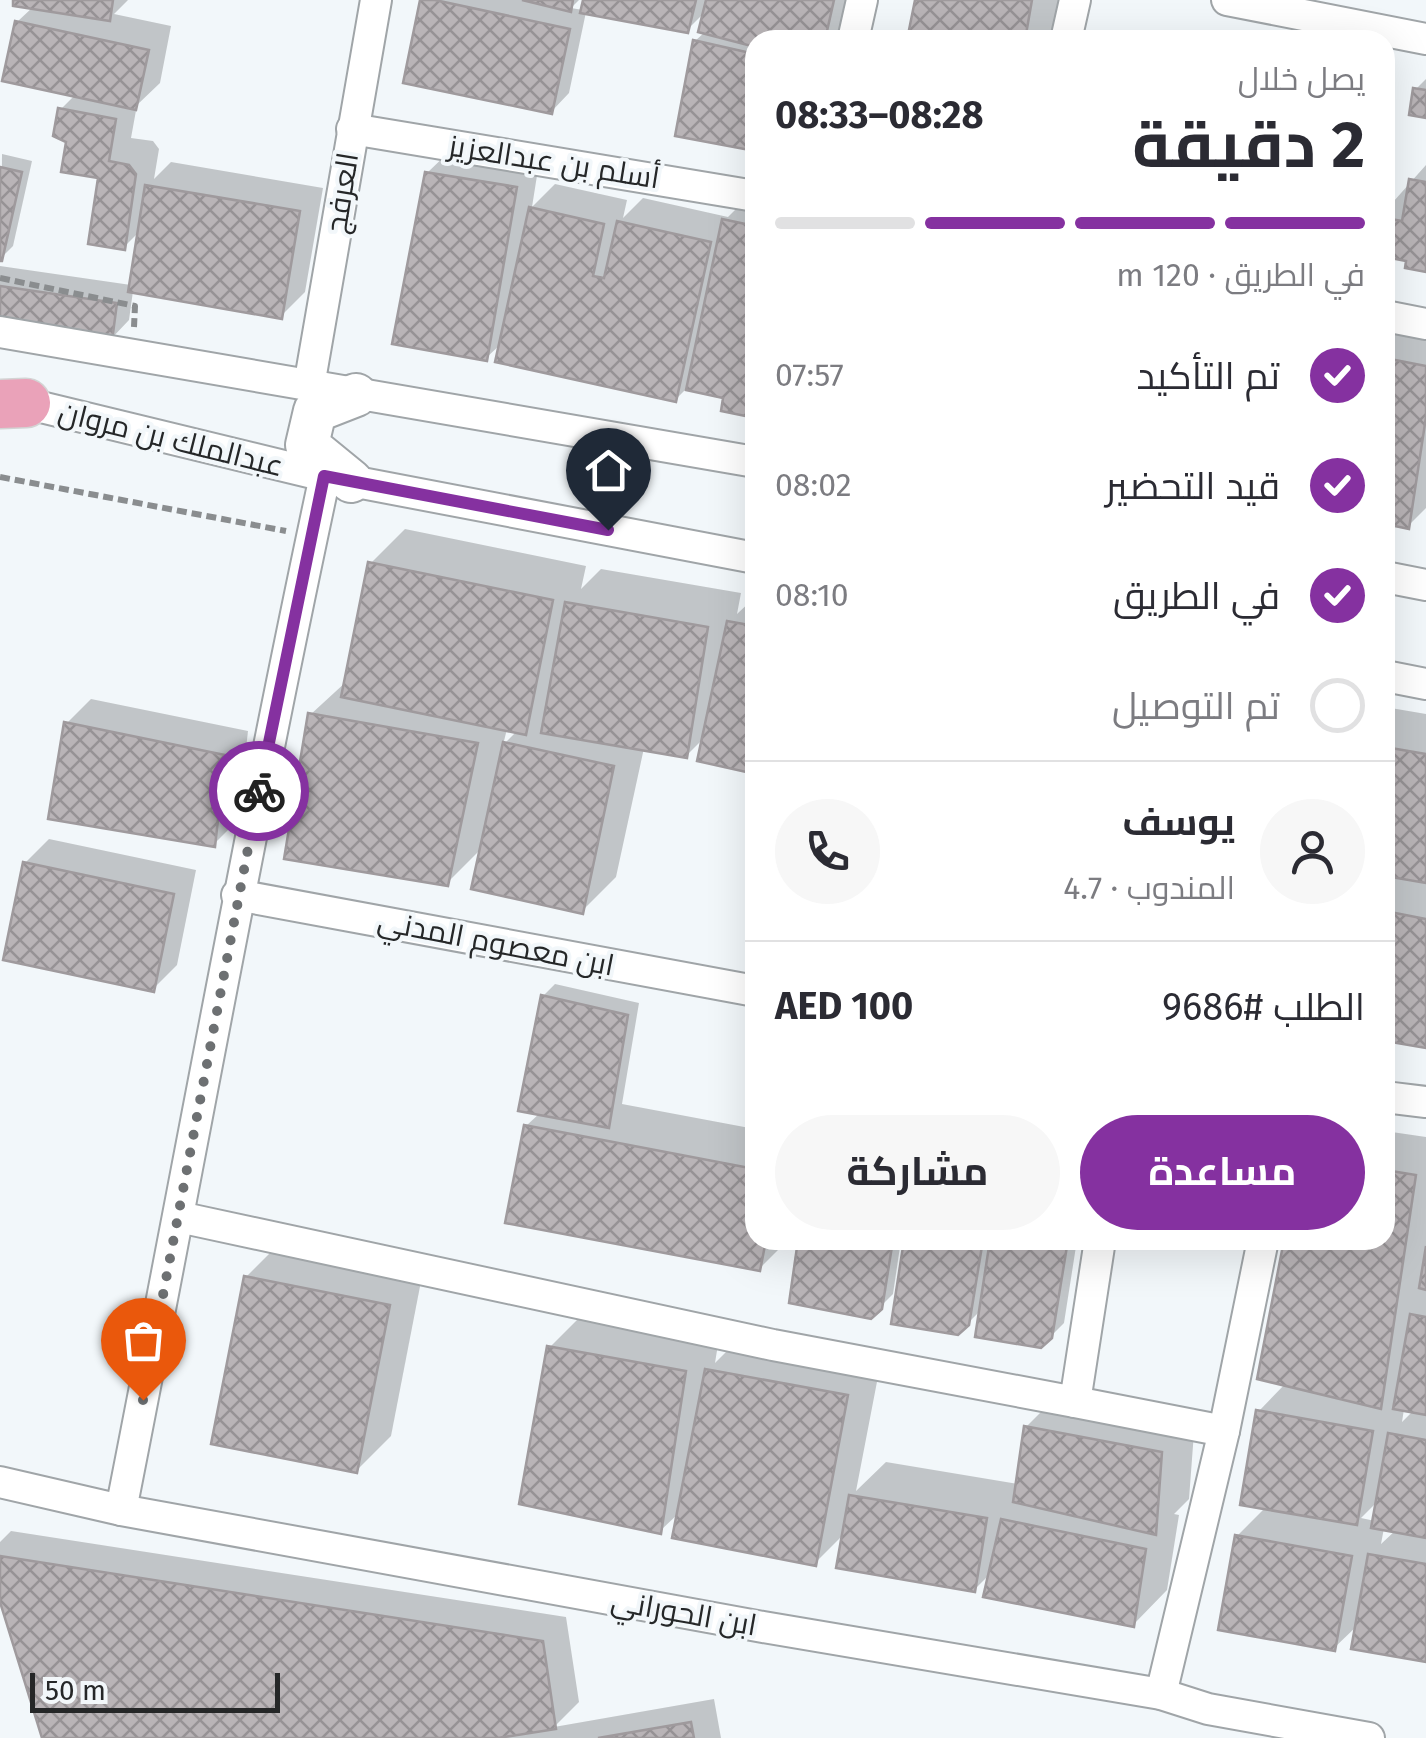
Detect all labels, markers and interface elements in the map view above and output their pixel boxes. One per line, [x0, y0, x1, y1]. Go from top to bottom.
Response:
text: يصل خلال [1238, 60, 1365, 98]
text: 08:28–08:33 [775, 92, 983, 138]
text: 2 دقيقة [1132, 106, 1365, 184]
street label: أسلم بن عبدالعزيز [444, 126, 662, 198]
street label: العرفج [318, 150, 368, 236]
text: في الطريق · 120 m [1116, 256, 1365, 294]
icon: check [1310, 348, 1365, 403]
text: تم التأكيد [1136, 353, 1280, 399]
text: 07:57 [775, 356, 844, 394]
street label: عبدالملك بن مروان [55, 394, 287, 484]
pin [566, 428, 651, 531]
icon: home [581, 443, 636, 498]
icon: check [1310, 458, 1365, 513]
text: قيد التحضير [1106, 463, 1280, 509]
text: 08:02 [775, 466, 851, 504]
icon: check [1310, 568, 1365, 623]
text: في الطريق [1113, 573, 1280, 619]
text: 08:10 [775, 576, 849, 614]
text: تم التوصيل [1112, 683, 1280, 729]
courier [209, 741, 309, 841]
icon: bike [232, 764, 287, 819]
button: phone [775, 799, 880, 904]
text: يوسف [1122, 799, 1235, 845]
button: person [1260, 799, 1365, 904]
text: المندوب · 4.7 [1063, 869, 1235, 907]
street label: ابن معصوم المدني [374, 902, 617, 988]
text: AED 100 [775, 983, 913, 1029]
text: الطلب #9686 [1162, 984, 1365, 1030]
button: مشاركة [775, 1115, 1060, 1230]
button: مساعدة [1080, 1115, 1365, 1230]
pin [101, 1298, 186, 1401]
icon: bag [116, 1313, 171, 1368]
street label: ابن الحوراني [607, 1582, 760, 1648]
scale bar [30, 1668, 280, 1712]
text: 50 m [45, 1674, 106, 1707]

